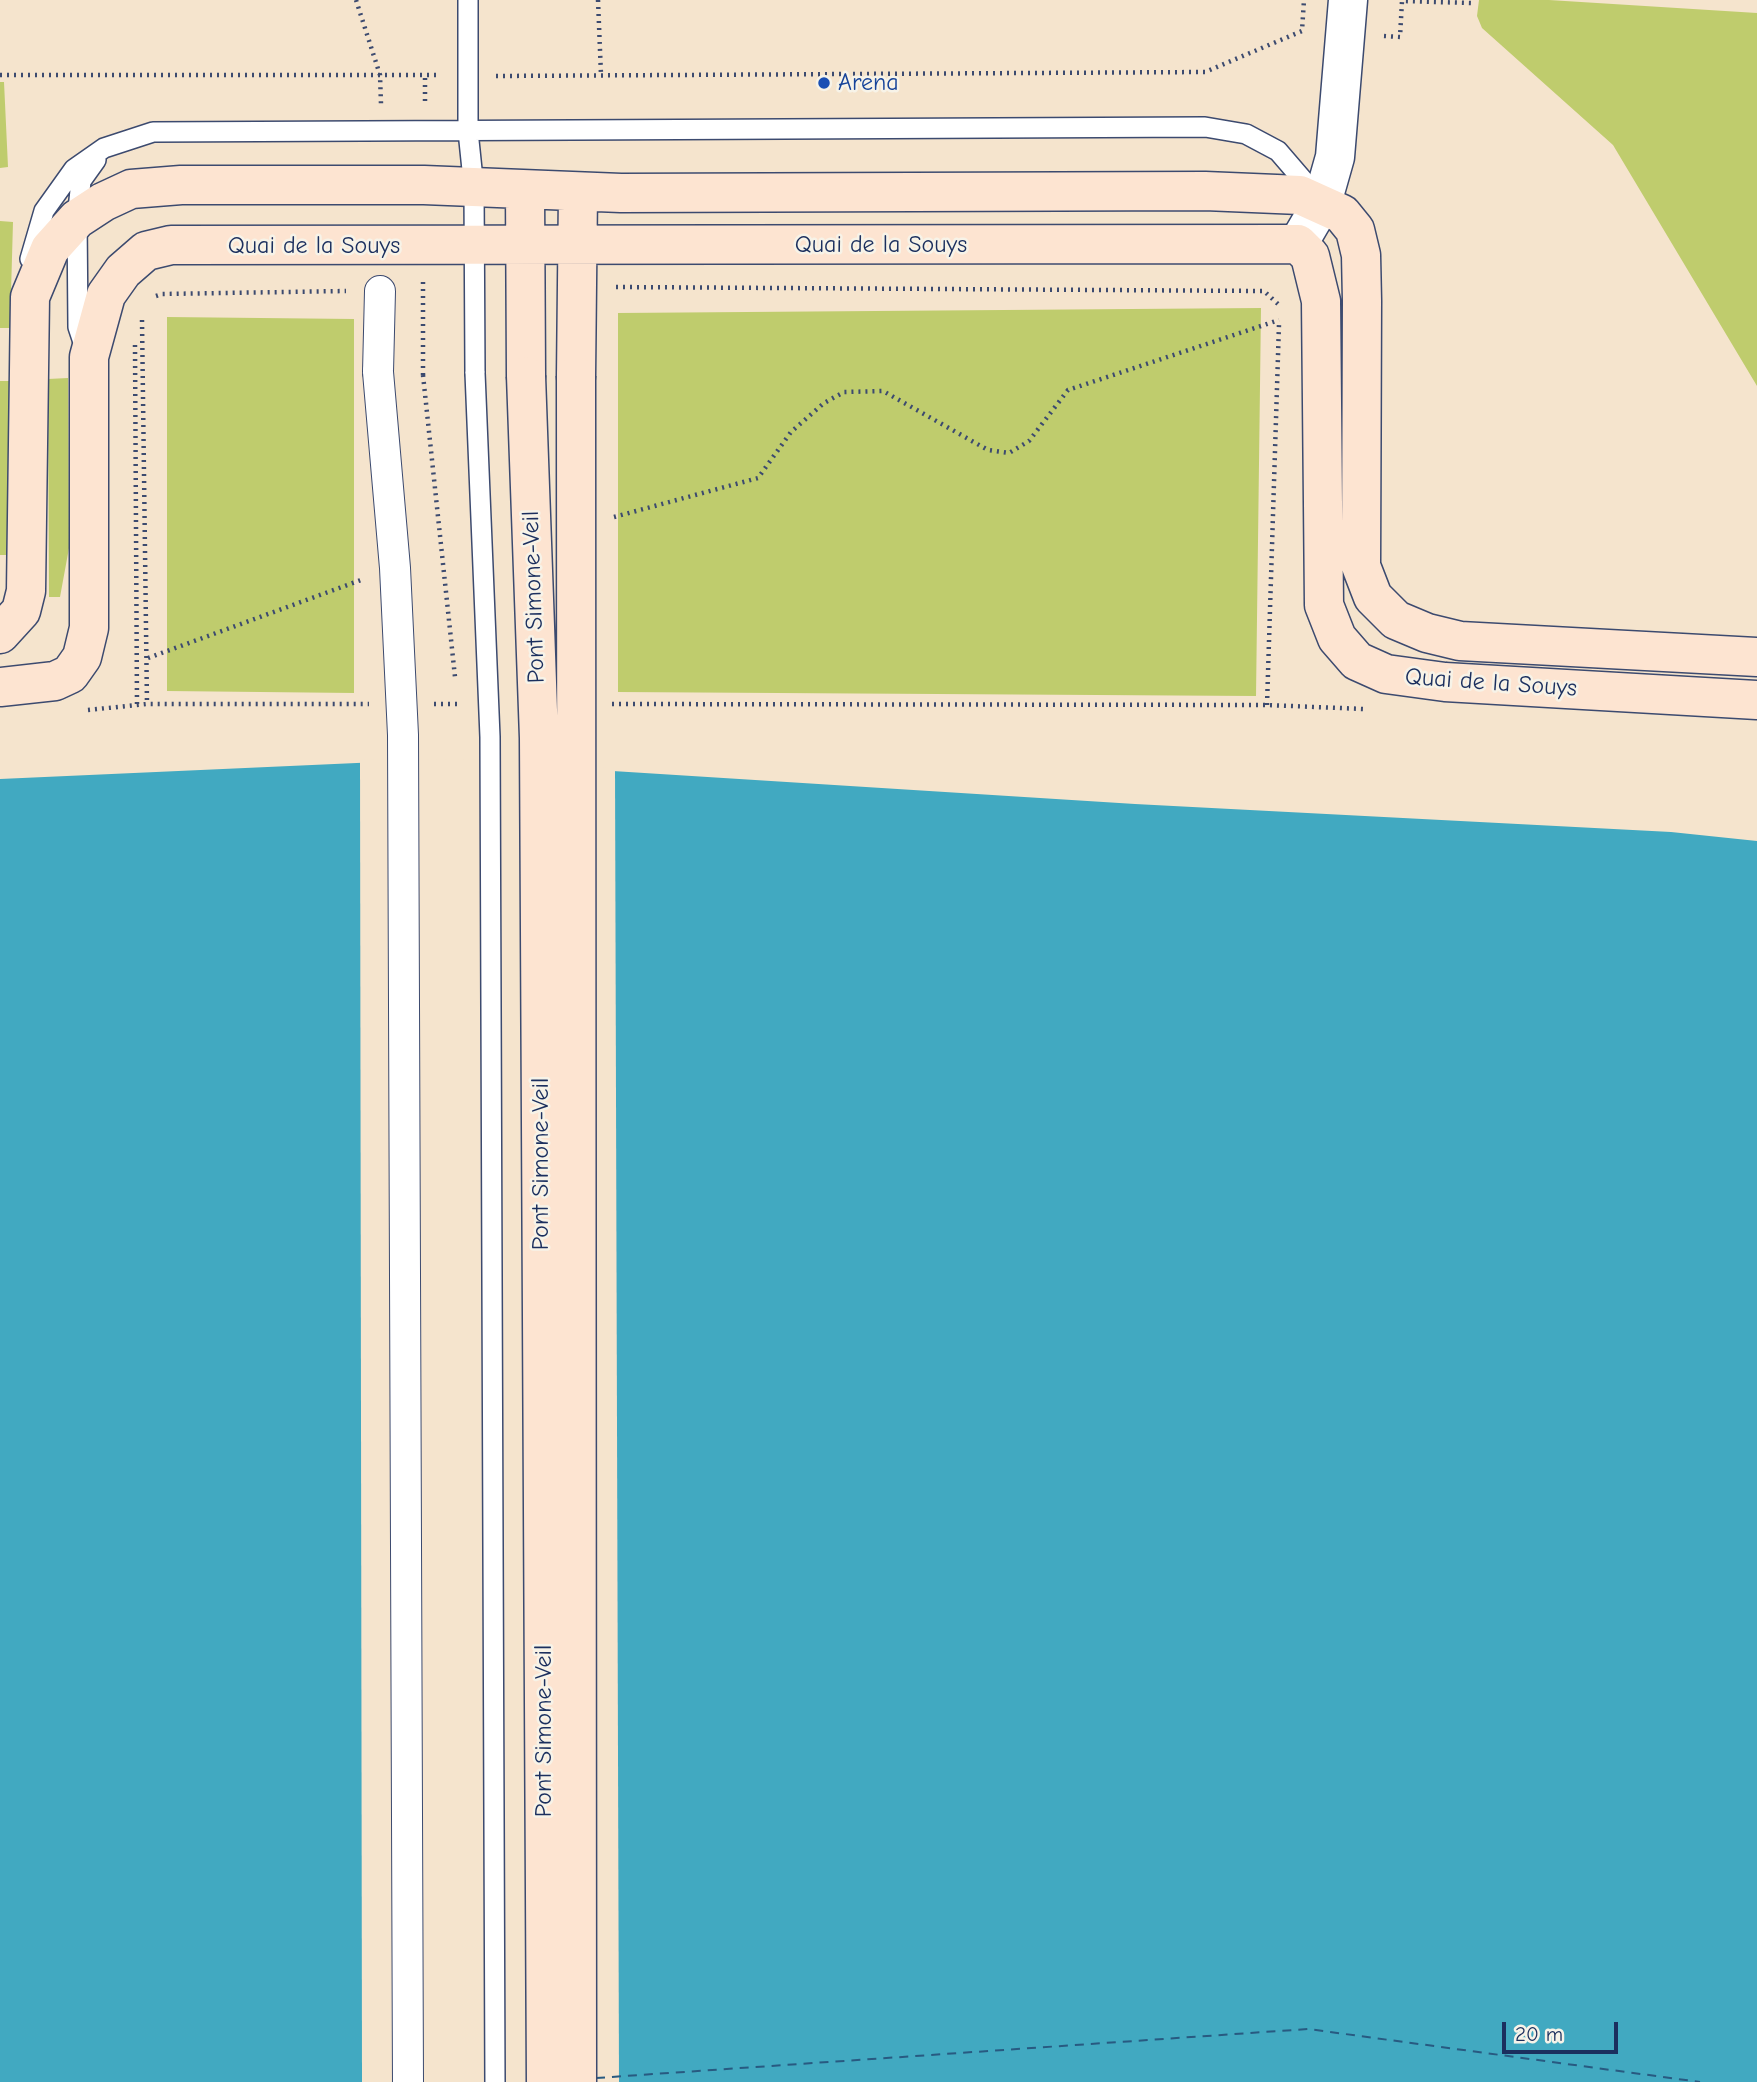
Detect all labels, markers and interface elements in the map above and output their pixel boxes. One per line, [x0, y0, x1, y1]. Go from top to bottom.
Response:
place label: Arena [838, 69, 899, 97]
marker: Arena [816, 75, 832, 91]
street label: Quai de la Souys [795, 231, 967, 259]
street label: Quai de la Souys [228, 232, 400, 260]
street label: Pont Simone-Veil [517, 510, 551, 684]
street label: Quai de la Souys [1404, 663, 1578, 703]
street label: Pont Simone-Veil [527, 1078, 555, 1250]
street label: Pont Simone-Veil [530, 1645, 558, 1817]
scale bar [1505, 2008, 1620, 2052]
text: 20 m [1515, 2022, 1563, 2046]

